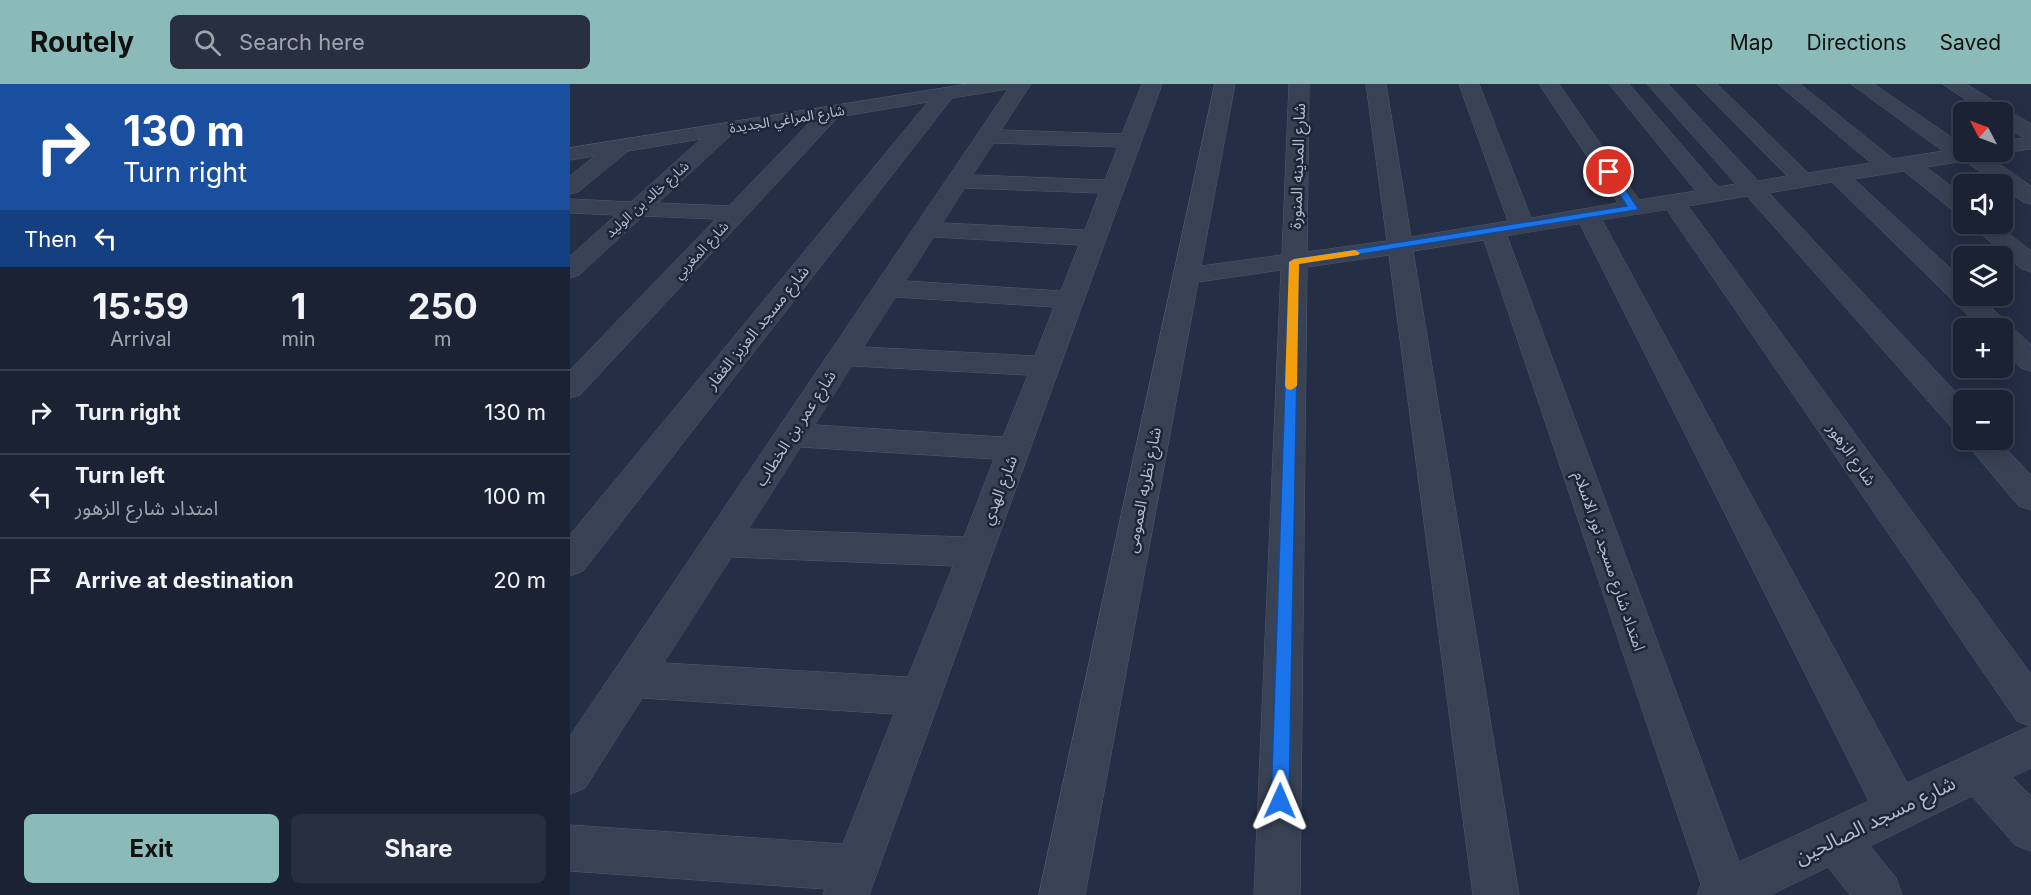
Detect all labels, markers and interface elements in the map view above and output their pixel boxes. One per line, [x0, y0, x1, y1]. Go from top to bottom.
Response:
search box [170, 15, 590, 69]
text: Routely [30, 25, 134, 59]
icon: search [191, 26, 224, 59]
text: Search here [239, 29, 365, 55]
text: Map [1730, 30, 1773, 55]
text: Directions [1806, 30, 1907, 55]
text: Saved [1940, 30, 2001, 55]
street label: شارع المراغي الجديدة [728, 101, 846, 139]
north arrow [1953, 102, 2013, 162]
map controls [1953, 102, 2013, 450]
street label: شارع المدينه المنورة [1285, 103, 1312, 229]
text: 130 m [123, 105, 245, 156]
icon: right [24, 108, 102, 186]
pin [1583, 146, 1634, 197]
icon: arrive [1592, 155, 1625, 188]
text: Turn right [123, 156, 247, 189]
street label: شارع خالد بن الوليد [601, 157, 694, 243]
button: sound [1953, 174, 2013, 234]
street label: شارع المغربي [670, 217, 734, 284]
icon: left [89, 222, 122, 255]
text: Then [24, 226, 77, 252]
button: layers [1953, 246, 2013, 306]
street label: شارع مسجد العزيز الغفار [700, 261, 815, 396]
text: 15:59 [92, 284, 189, 328]
text: 1 [291, 284, 306, 328]
text: 250 [408, 284, 478, 328]
button: + [1953, 318, 2013, 378]
text: Arrival [110, 327, 171, 351]
text: min [281, 327, 316, 351]
text: m [434, 327, 452, 351]
street label: شارع عمر بن الخطاب [750, 366, 842, 491]
button: − [1953, 390, 2013, 450]
icon: right [24, 396, 57, 429]
text: Turn right [75, 399, 181, 425]
text: 130 m [484, 399, 546, 425]
street label: شارع الزهور [1820, 418, 1881, 491]
street label: شارع نظريه العمومى [1121, 425, 1168, 555]
street label: شارع الهدي [977, 453, 1024, 528]
text: Turn left [75, 462, 165, 488]
street label: امتداد شارع مسجد نور الاسلام [1567, 469, 1650, 654]
icon: left [24, 480, 57, 513]
text: 100 m [484, 483, 546, 509]
text: امتداد شارع الزهور [75, 496, 218, 520]
icon: arrive [24, 564, 57, 597]
text: Arrive at destination [75, 567, 294, 593]
text: 20 m [493, 567, 546, 593]
position arrow [1248, 769, 1312, 833]
street label: شارع مسجد الصالحين [1791, 771, 1961, 872]
button: Exit [24, 814, 279, 883]
button: Share [291, 814, 546, 883]

